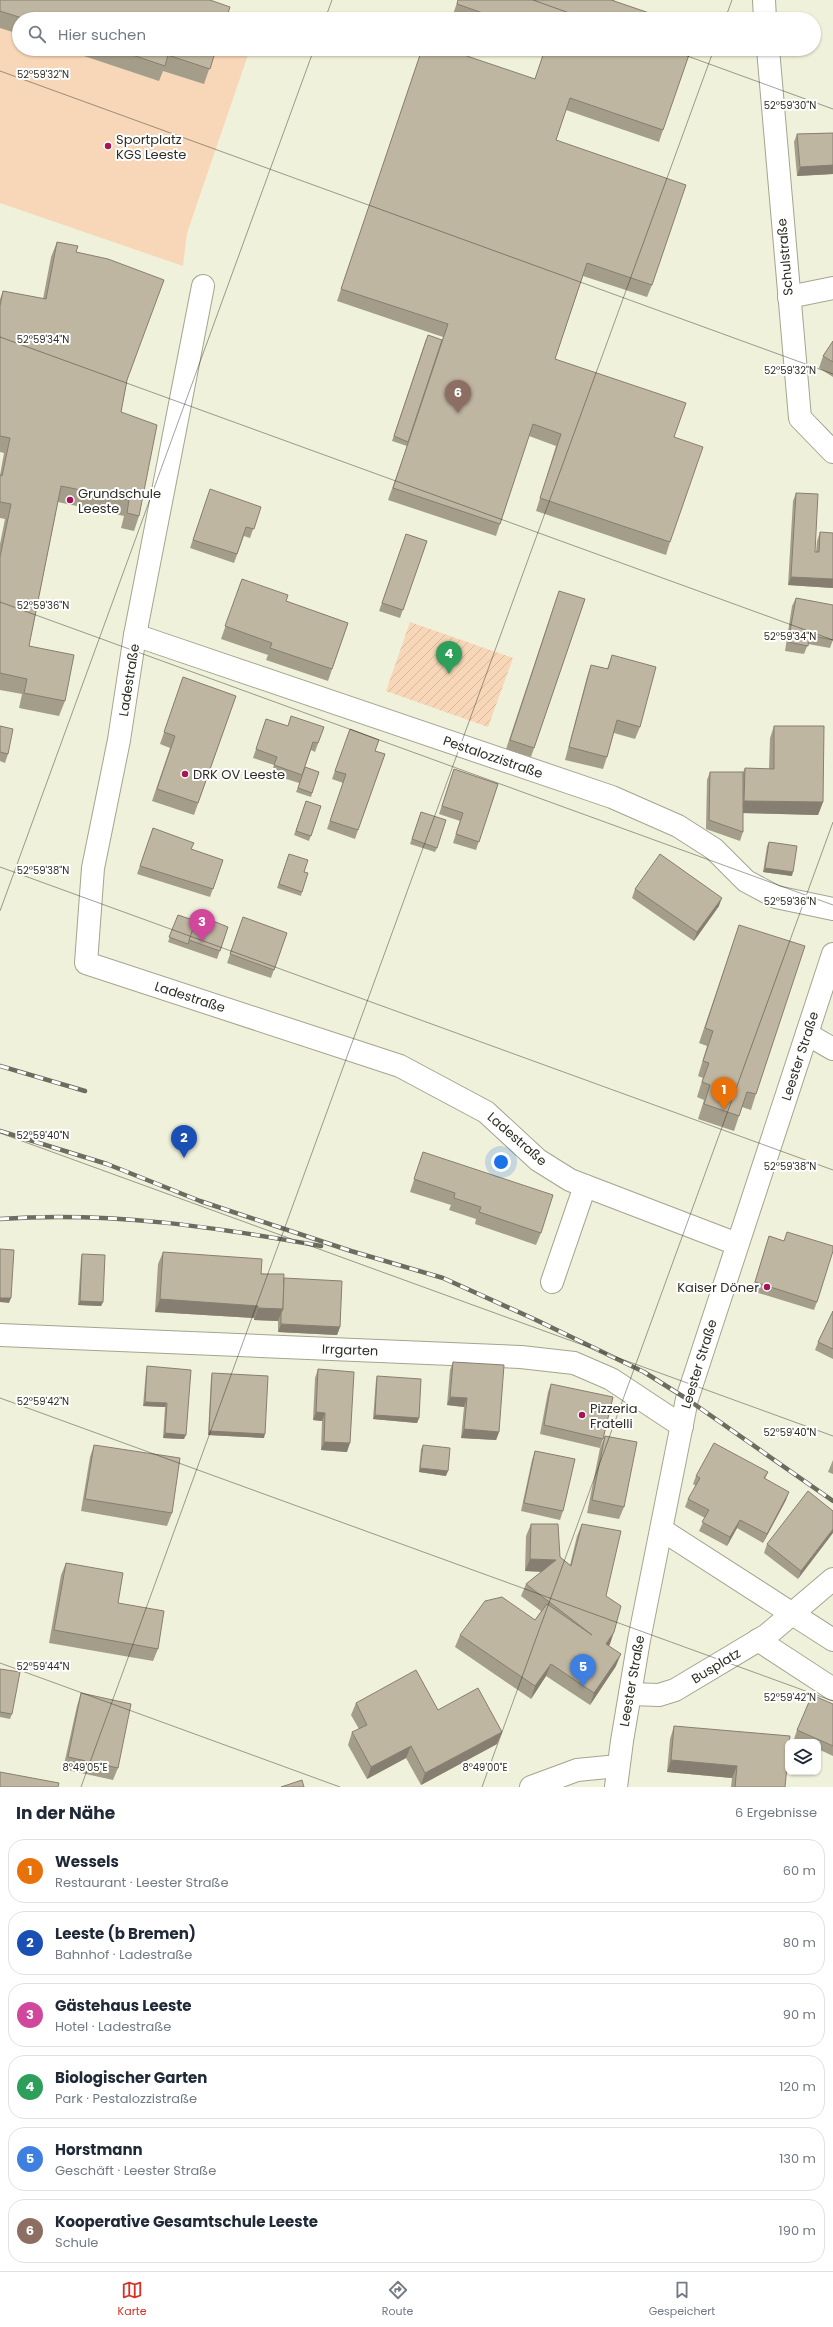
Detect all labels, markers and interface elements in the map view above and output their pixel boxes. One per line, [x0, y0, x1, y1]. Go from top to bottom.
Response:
search box [12, 12, 821, 56]
icon: search [26, 23, 48, 45]
text: Hier suchen [58, 24, 146, 45]
text: 52°59'32"N [17, 67, 69, 82]
text: 52°59'30"N [764, 98, 816, 113]
place label: Sportplatz KGS Leeste [116, 130, 186, 164]
marker: Sportplatz KGS Leeste [103, 141, 113, 151]
street label: Schulstraße [772, 218, 798, 296]
text: 52°59'34"N [17, 332, 69, 347]
text: 52°59'32"N [764, 363, 816, 378]
pin: 6 [445, 380, 471, 413]
place label: Grundschule Leeste [78, 484, 161, 518]
marker: Grundschule Leeste [65, 495, 75, 505]
text: 52°59'36"N [17, 598, 69, 613]
text: 52°59'34"N [764, 629, 816, 644]
pin: 4 [436, 641, 462, 674]
street label: Ladestraße [114, 642, 144, 718]
street label: Pestalozzistraße [440, 731, 546, 783]
place label: DRK OV Leeste [193, 765, 285, 784]
marker: DRK OV Leeste [180, 769, 190, 779]
text: 52°59'38"N [17, 863, 69, 878]
text: 52°59'36"N [764, 894, 816, 909]
pin: 3 [189, 909, 215, 942]
street label: Ladestraße [152, 977, 228, 1017]
street label: Leester Straße [777, 1009, 823, 1103]
pin: 1 [711, 1077, 737, 1110]
street label: Ladestraße [483, 1108, 551, 1170]
pin: 2 [171, 1125, 197, 1158]
text: 52°59'40"N [17, 1128, 69, 1143]
your location [491, 1152, 511, 1172]
text: 52°59'38"N [764, 1159, 816, 1174]
place label: Kaiser Döner [677, 1278, 759, 1297]
marker: Kaiser Döner [762, 1282, 772, 1292]
street label: Leester Straße [676, 1317, 722, 1411]
street label: Irrgarten [321, 1340, 379, 1360]
text: 52°59'42"N [17, 1394, 69, 1409]
place label: Pizzeria Fratelli [590, 1399, 637, 1433]
marker: Pizzeria Fratelli [577, 1410, 587, 1420]
text: 52°59'40"N [764, 1425, 816, 1440]
street label: Leester Straße [615, 1634, 649, 1728]
street label: Busplatz [688, 1644, 744, 1688]
pin: 5 [570, 1654, 596, 1687]
text: 52°59'44"N [17, 1659, 69, 1674]
text: 52°59'42"N [764, 1690, 816, 1705]
map controls [785, 1739, 821, 1775]
button: layers [785, 1739, 821, 1775]
text: 8°49'05"E [62, 1760, 108, 1775]
text: 8°49'00"E [462, 1760, 508, 1775]
text: In der Nähe [16, 1801, 115, 1825]
text: 6 Ergebnisse [735, 1803, 817, 1822]
text: Wessels [55, 1851, 119, 1872]
text: 1 [28, 1861, 32, 1880]
text: 60 m [783, 1861, 816, 1880]
text: Restaurant · Leester Straße [55, 1873, 229, 1892]
text: Leeste (b Bremen) [55, 1923, 196, 1944]
text: 2 [26, 1933, 34, 1952]
text: 80 m [783, 1933, 816, 1952]
text: Bahnhof · Ladestraße [55, 1945, 192, 1964]
text: Gästehaus Leeste [55, 1995, 192, 2016]
text: 3 [26, 2005, 34, 2024]
text: 90 m [783, 2005, 816, 2024]
text: Hotel · Ladestraße [55, 2017, 171, 2036]
text: Biologischer Garten [55, 2067, 207, 2088]
text: 4 [26, 2077, 34, 2096]
text: 120 m [779, 2077, 816, 2096]
text: Park · Pestalozzistraße [55, 2089, 197, 2108]
text: Horstmann [55, 2139, 143, 2160]
text: 5 [26, 2149, 34, 2168]
text: 130 m [779, 2149, 816, 2168]
text: Geschäft · Leester Straße [55, 2161, 216, 2180]
text: Kooperative Gesamtschule Leeste [55, 2211, 318, 2232]
text: 6 [26, 2221, 34, 2240]
text: 190 m [779, 2221, 816, 2240]
text: Schule [55, 2233, 98, 2252]
tab: Karte [118, 2279, 147, 2320]
tab: Route [382, 2279, 413, 2320]
tab: Gespeichert [649, 2279, 715, 2320]

